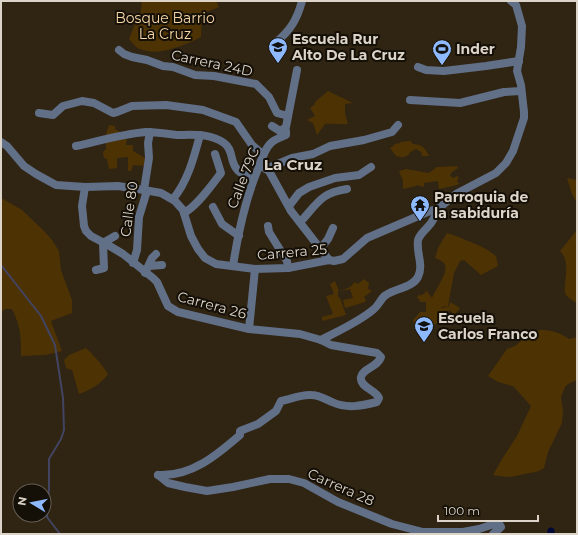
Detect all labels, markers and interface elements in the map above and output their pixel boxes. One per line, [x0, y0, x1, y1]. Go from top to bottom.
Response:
park label: Bosque Barrio La Cruz [115, 9, 215, 43]
place label: Escuela Rur Alto De La Cruz [291, 30, 405, 64]
school or university icon: Escuela Rur Alto De La Cruz [267, 36, 289, 64]
sports icon: Inder [431, 38, 453, 66]
place label: Inder [456, 40, 495, 58]
street label: Carrera 24D [170, 46, 254, 80]
street label: Calle 79C [223, 145, 263, 211]
district label: La Cruz [264, 155, 322, 174]
street label: Calle 80 [116, 180, 142, 238]
place label: Parroquia de la sabiduría [434, 188, 529, 222]
temple icon: Parroquia de la sabiduría [409, 194, 431, 222]
street label: Carrera 25 [256, 240, 328, 264]
street label: Carrera 26 [175, 287, 249, 323]
place label: Escuela Carlos Franco [438, 309, 538, 343]
school or university icon: Escuela Carlos Franco [413, 315, 435, 343]
street label: Carrera 28 [305, 464, 377, 510]
north arrow [12, 483, 52, 523]
text: N [14, 496, 30, 507]
scale bar [438, 497, 538, 523]
text: 100 m [444, 503, 480, 518]

